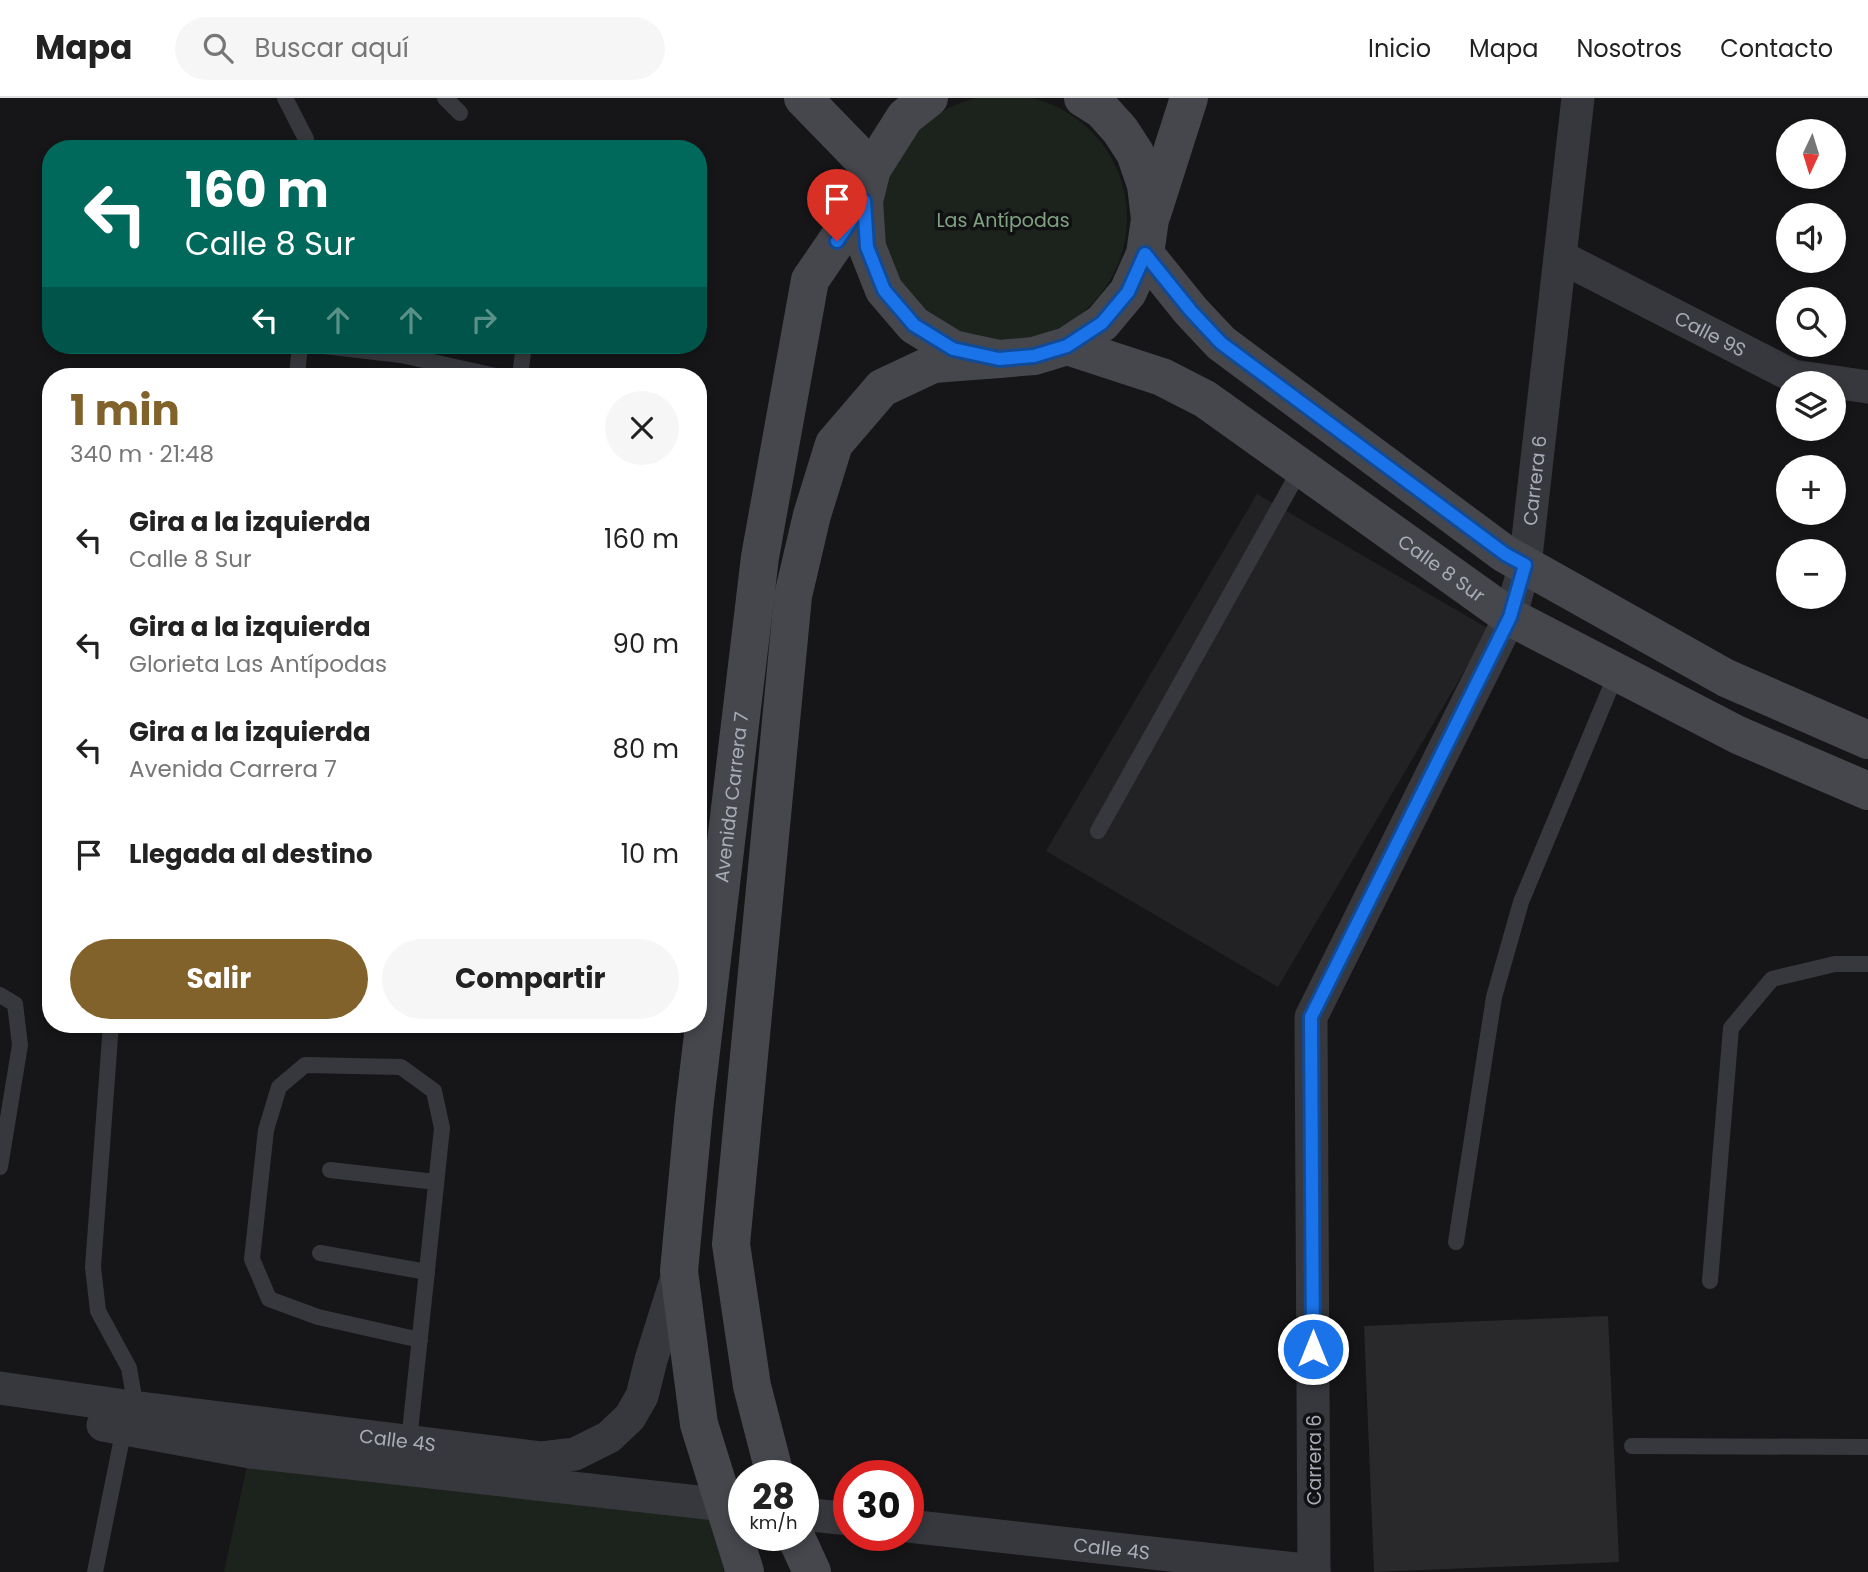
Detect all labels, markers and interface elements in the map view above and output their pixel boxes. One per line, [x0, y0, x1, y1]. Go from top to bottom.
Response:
search box [175, 17, 665, 80]
text: Mapa [35, 24, 133, 71]
icon: search [199, 29, 237, 67]
text: Buscar aquí [255, 30, 409, 66]
text: Inicio [1368, 32, 1431, 65]
text: Mapa [1469, 32, 1538, 65]
text: Nosotros [1576, 32, 1682, 65]
text: Contacto [1720, 32, 1833, 65]
north arrow [1776, 119, 1846, 189]
map controls [1776, 119, 1846, 609]
text: 160 m [185, 156, 329, 224]
icon: left [70, 168, 161, 259]
pin [807, 169, 867, 241]
icon: arrive [818, 180, 856, 218]
button: sound [1776, 203, 1846, 273]
park label: Las Antípodas [936, 207, 1070, 234]
text: Calle 8 Sur [185, 221, 355, 266]
button: search [1776, 287, 1846, 357]
icon: left [246, 301, 284, 339]
icon: ahead [319, 301, 357, 339]
icon: ahead [392, 301, 430, 339]
icon: right [465, 301, 503, 339]
street label: Calle 9S [1670, 305, 1751, 364]
button: layers [1776, 371, 1846, 441]
text: 1 min [70, 381, 180, 440]
button: close [605, 391, 679, 465]
street label: Carrera 6 [1517, 434, 1554, 527]
text: 340 m · 21:48 [70, 438, 214, 470]
button: + [1776, 455, 1846, 525]
text: Gira a la izquierda [129, 504, 371, 540]
icon: left [70, 521, 108, 559]
text: 160 m [604, 521, 679, 557]
street label: Calle 8 Sur [1392, 528, 1490, 609]
button: − [1776, 539, 1846, 609]
text: Calle 8 Sur [129, 543, 251, 575]
text: Gira a la izquierda [129, 609, 371, 645]
icon: left [70, 626, 108, 664]
text: 90 m [613, 626, 679, 662]
text: Glorieta Las Antípodas [129, 648, 387, 680]
street label: Avenida Carrera 7 [708, 710, 755, 884]
text: Gira a la izquierda [129, 714, 371, 750]
icon: left [70, 731, 108, 769]
text: 80 m [613, 731, 679, 767]
text: Avenida Carrera 7 [129, 753, 337, 785]
icon: arrive [70, 836, 108, 874]
text: Llegada al destino [129, 836, 373, 872]
text: 10 m [621, 836, 679, 872]
button: Salir [70, 939, 368, 1019]
button: Compartir [382, 939, 679, 1019]
position arrow [1276, 1312, 1350, 1386]
street label: Carrera 6 [1301, 1415, 1328, 1505]
street label: Calle 4S [358, 1422, 437, 1459]
speed limit sign: 30 [833, 1460, 924, 1551]
text: 28 [752, 1472, 795, 1521]
text: km/h [750, 1510, 797, 1535]
street label: Calle 4S [1072, 1531, 1151, 1567]

